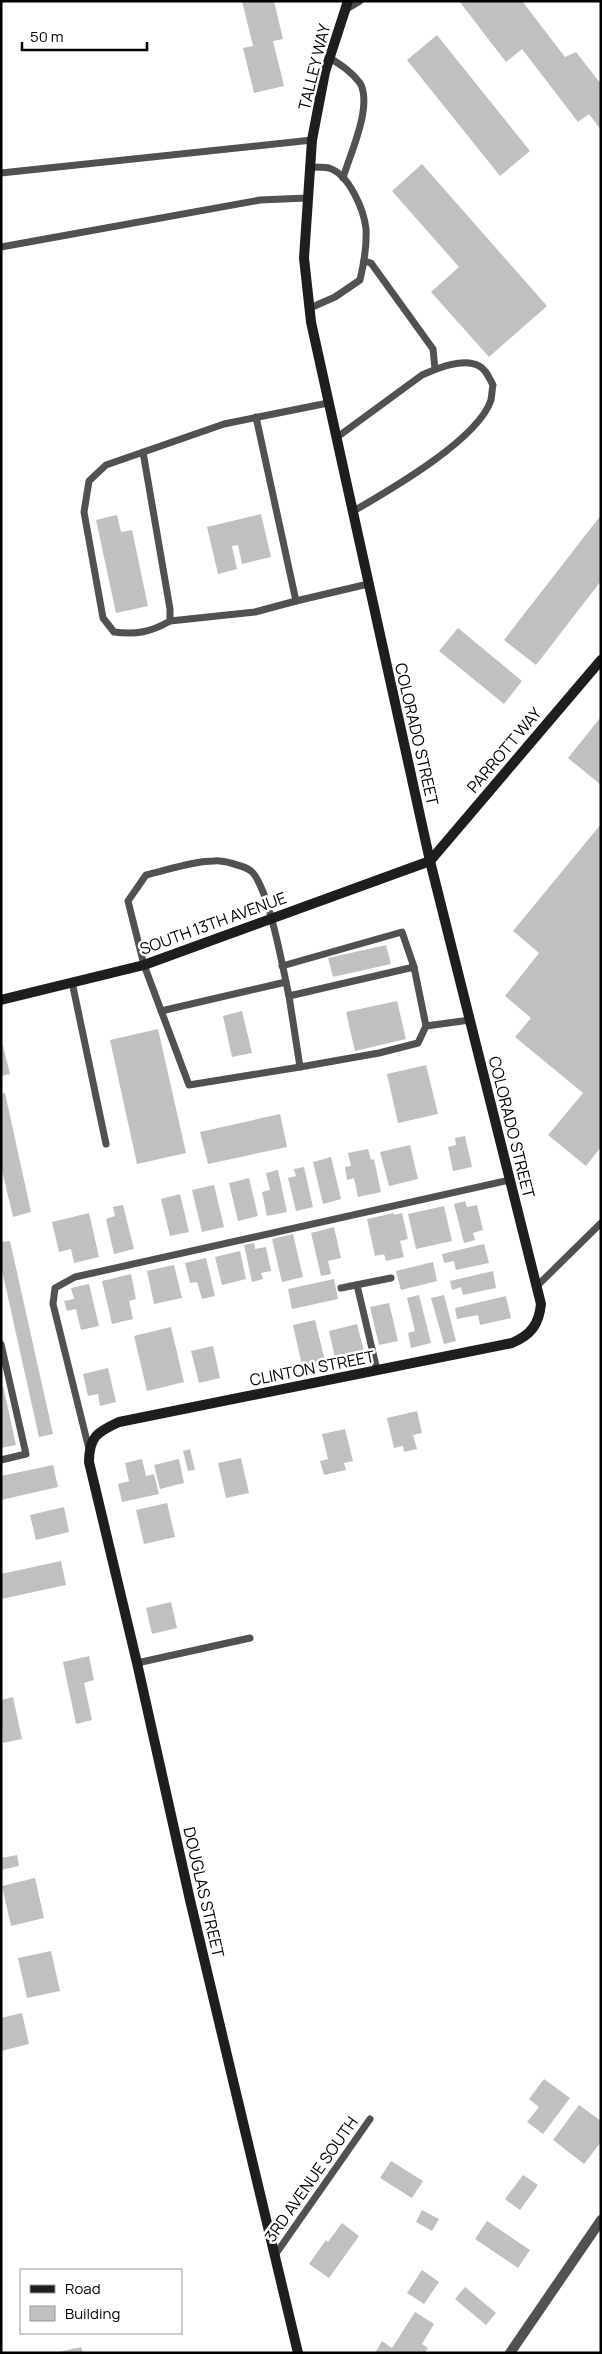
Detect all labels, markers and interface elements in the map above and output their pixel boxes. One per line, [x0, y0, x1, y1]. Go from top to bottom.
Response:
scale bar [22, 20, 148, 52]
street label: TALLEY WAY [293, 21, 335, 112]
text: 50 m [30, 26, 64, 47]
street label: COLORADO STREET [390, 661, 444, 808]
street label: PARROTT WAY [462, 703, 546, 797]
street label: SOUTH 13TH AVENUE [137, 886, 289, 960]
street label: COLORADO STREET [484, 1054, 540, 1201]
street label: CLINTON STREET [248, 1345, 377, 1391]
street label: DOUGLAS STREET [178, 1825, 230, 1960]
street label: 3RD AVENUE SOUTH [259, 2112, 363, 2246]
legend [20, 2269, 182, 2334]
text: Road [65, 2278, 101, 2299]
text: Building [65, 2303, 120, 2324]

